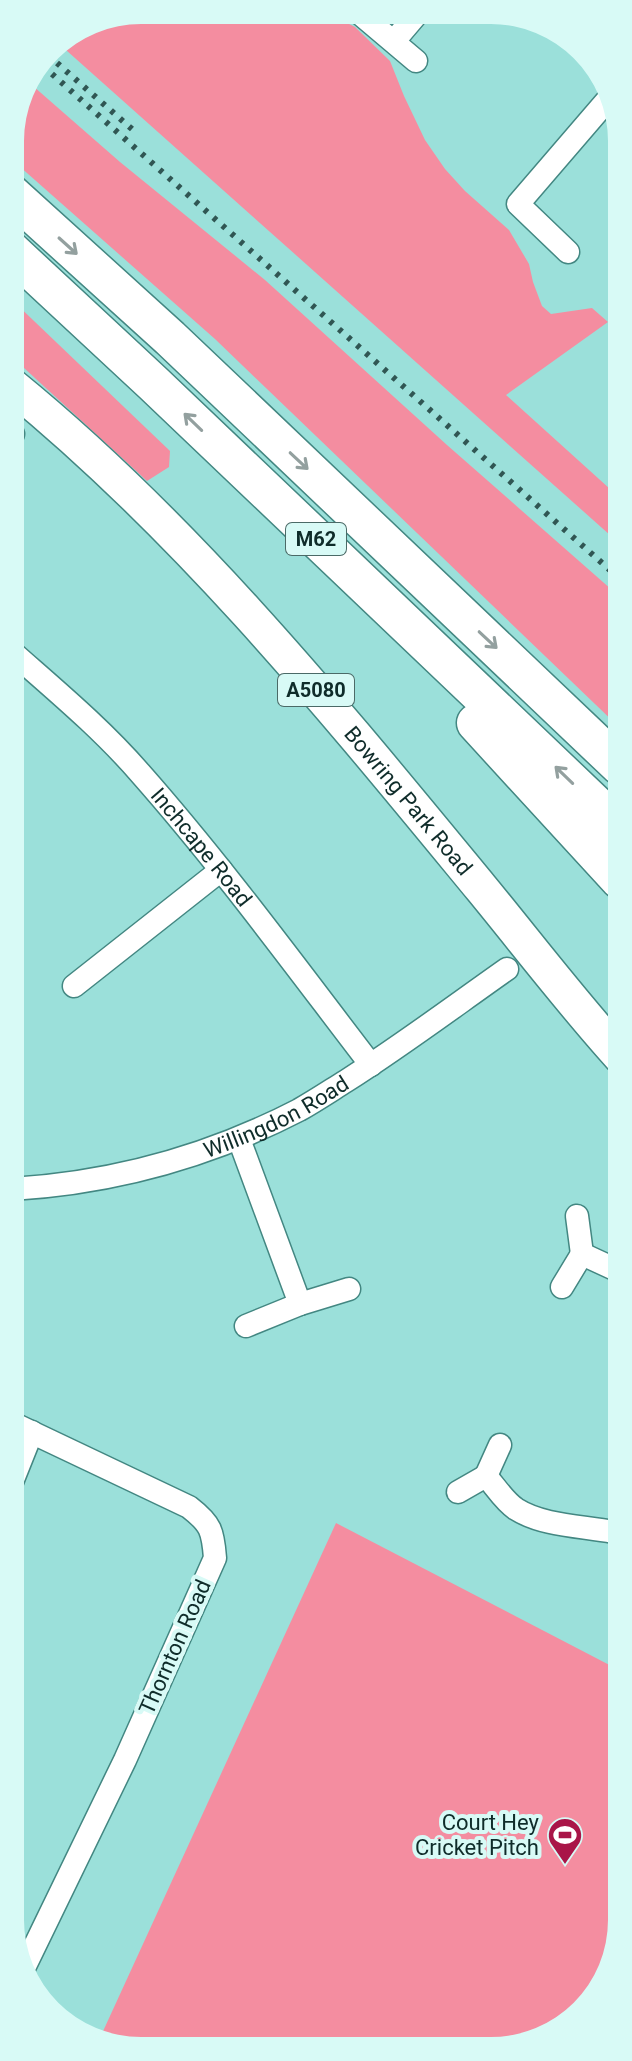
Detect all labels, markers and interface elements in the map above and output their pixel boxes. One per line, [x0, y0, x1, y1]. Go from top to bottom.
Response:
one-way arrow [58, 236, 78, 255]
one-way arrow [183, 412, 203, 431]
one-way arrow [289, 451, 308, 470]
road number: M62 [286, 523, 346, 555]
one-way arrow [478, 630, 497, 649]
road number: A5080 [278, 674, 354, 706]
street label: Bowring Park Road [340, 721, 478, 880]
one-way arrow [554, 765, 574, 784]
street label: Inchcape Road [146, 783, 257, 911]
street label: Willingdon Road [200, 1070, 353, 1162]
street label: Thornton Road [134, 1576, 216, 1718]
place label: Court Hey Cricket Pitch [415, 1810, 540, 1860]
sports icon: Court Hey Cricket Pitch [546, 1816, 584, 1866]

